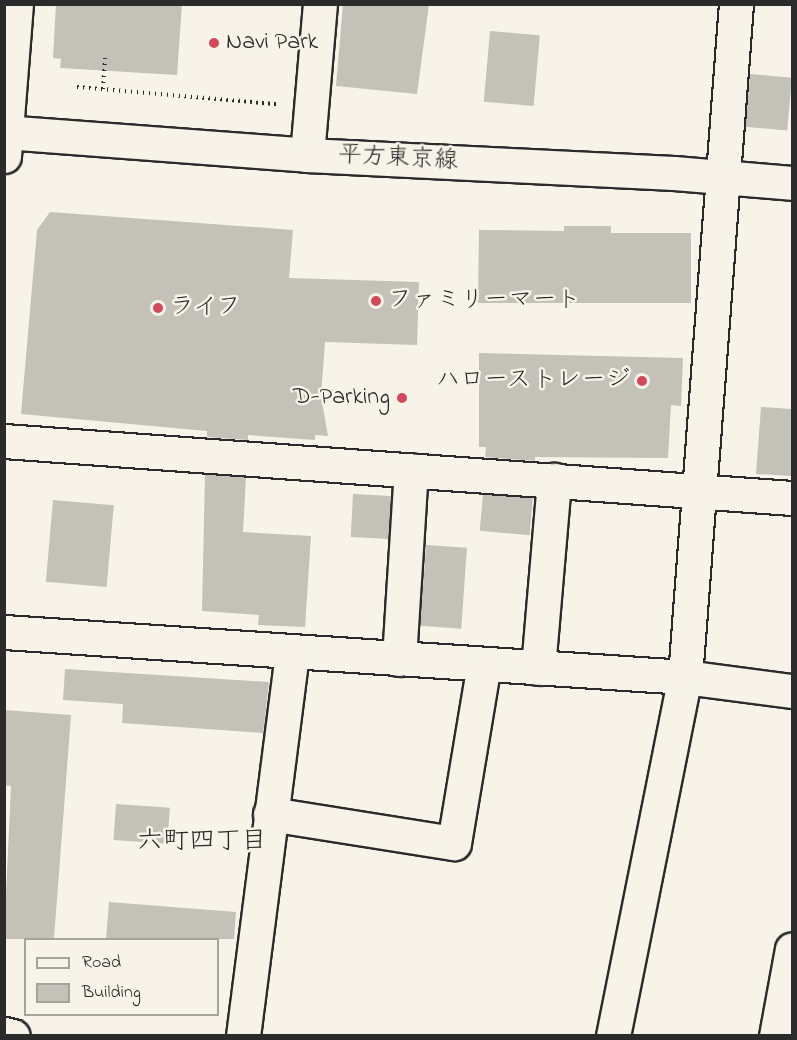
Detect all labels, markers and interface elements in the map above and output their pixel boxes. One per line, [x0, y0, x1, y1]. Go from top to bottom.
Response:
place label: Navi Park [226, 29, 318, 57]
marker: Navi Park [207, 36, 221, 50]
street label: 平方東京線 [337, 141, 459, 177]
place label: ファミリーマート [388, 287, 580, 315]
place label: ライフ [170, 294, 242, 322]
marker: ファミリーマート [369, 294, 383, 308]
marker: ライフ [151, 301, 165, 315]
place label: ハローストレージ [437, 367, 630, 395]
marker: ハローストレージ [635, 374, 649, 388]
place label: D-Parking [293, 384, 390, 412]
marker: D-Parking [395, 391, 409, 405]
district label: 六町四丁目 [137, 827, 267, 859]
legend [24, 938, 219, 1016]
text: Road [82, 950, 121, 976]
text: Building [82, 980, 141, 1006]

